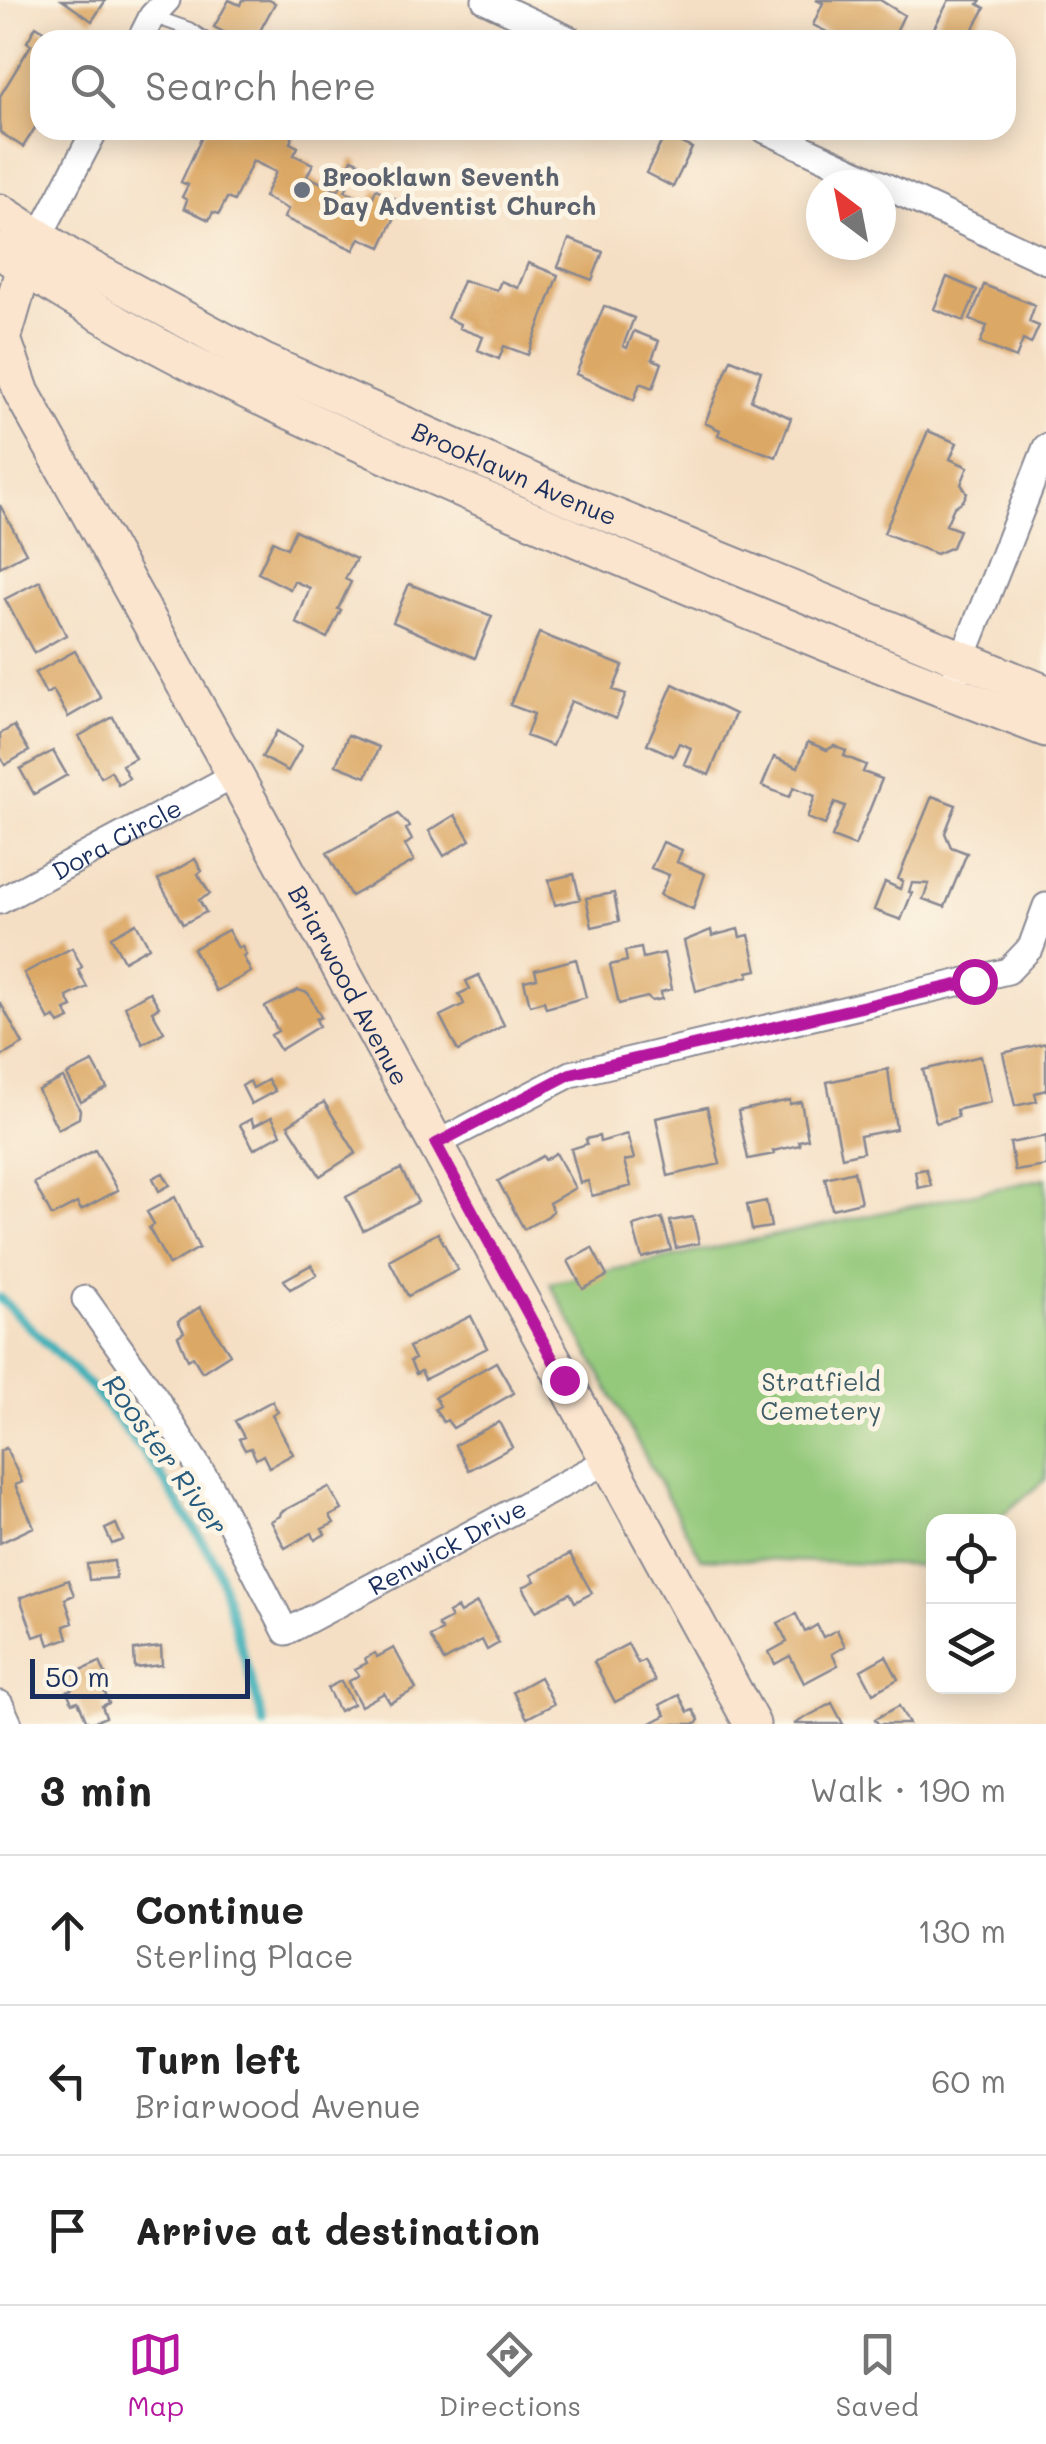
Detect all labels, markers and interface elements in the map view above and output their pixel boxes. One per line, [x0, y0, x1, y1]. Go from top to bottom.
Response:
search box [30, 30, 1016, 140]
icon: search [65, 58, 120, 113]
text: Search here [145, 60, 376, 110]
place label: Brooklawn Seventh Day Adventist Church [322, 160, 596, 222]
north arrow [806, 170, 896, 260]
marker: Brooklawn Seventh Day Adventist Church [291, 179, 313, 201]
street label: Brooklawn Avenue [407, 414, 622, 532]
street label: Dora Circle [46, 791, 187, 886]
street label: Briarwood Avenue [282, 879, 417, 1091]
route start [952, 959, 998, 1005]
route end [542, 1358, 588, 1404]
park label: Stratfield Cemetery [761, 1365, 881, 1427]
water label: Rooster River [96, 1367, 236, 1541]
street label: Renwick Drive [362, 1491, 531, 1601]
map controls [926, 1514, 1016, 1694]
button: locate [926, 1514, 1016, 1604]
button: layers [926, 1604, 1016, 1694]
scale bar [30, 1654, 250, 1698]
text: 50 m [45, 1658, 110, 1694]
text: 3 min [40, 1762, 152, 1817]
text: Walk · 190 m [810, 1768, 1006, 1810]
text: Continue [135, 1884, 304, 1934]
icon: ahead [40, 1903, 95, 1958]
text: 130 m [917, 1909, 1006, 1951]
text: Sterling Place [135, 1934, 353, 1976]
text: Turn left [135, 2034, 301, 2084]
icon: left [40, 2053, 95, 2108]
text: 60 m [931, 2059, 1006, 2101]
text: Briarwood Avenue [135, 2084, 421, 2126]
icon: arrive [40, 2203, 95, 2258]
text: Arrive at destination [135, 2205, 540, 2255]
tab: Map [127, 2327, 184, 2423]
tab: Directions [439, 2327, 581, 2423]
tab: Saved [836, 2327, 919, 2423]

